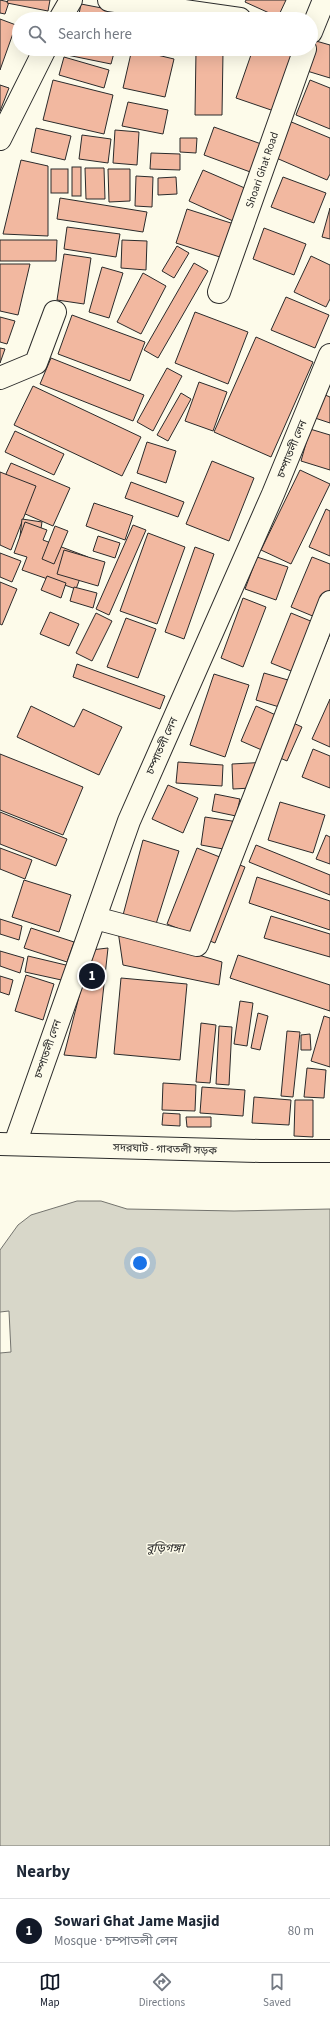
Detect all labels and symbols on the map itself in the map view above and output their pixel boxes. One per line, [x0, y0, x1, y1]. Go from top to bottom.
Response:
street label: Shoari Ghat Road [242, 130, 282, 210]
street label: চম্পাতলী লেন [273, 418, 311, 481]
street label: চম্পাতলী লেন [142, 715, 181, 778]
pin: 1 [79, 961, 105, 991]
street label: চম্পাতলী লেন [31, 1017, 65, 1081]
street label: সদরঘাট - গাবতলী সড়ক [112, 1140, 217, 1158]
your location [130, 1253, 150, 1273]
water label: বুড়িগঙ্গা [146, 1540, 187, 1557]

